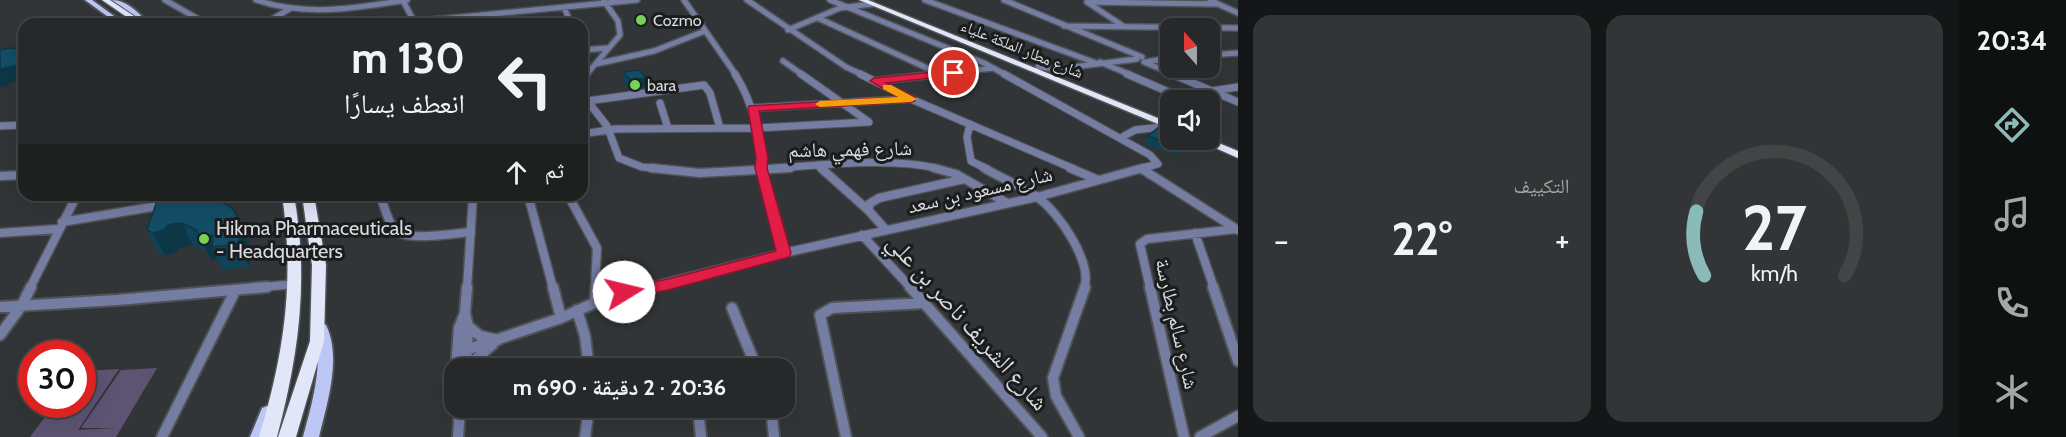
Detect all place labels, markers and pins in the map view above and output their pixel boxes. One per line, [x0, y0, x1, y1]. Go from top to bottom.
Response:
place label: Cozmo [653, 11, 702, 30]
marker: Cozmo [634, 13, 648, 27]
pin [928, 47, 979, 98]
place label: bara [647, 76, 677, 95]
marker: bara [628, 78, 642, 92]
place label: Hikma Pharmaceuticals - Headquarters [216, 216, 412, 263]
marker: Hikma Pharmaceuticals - Headquarters [197, 232, 211, 246]

